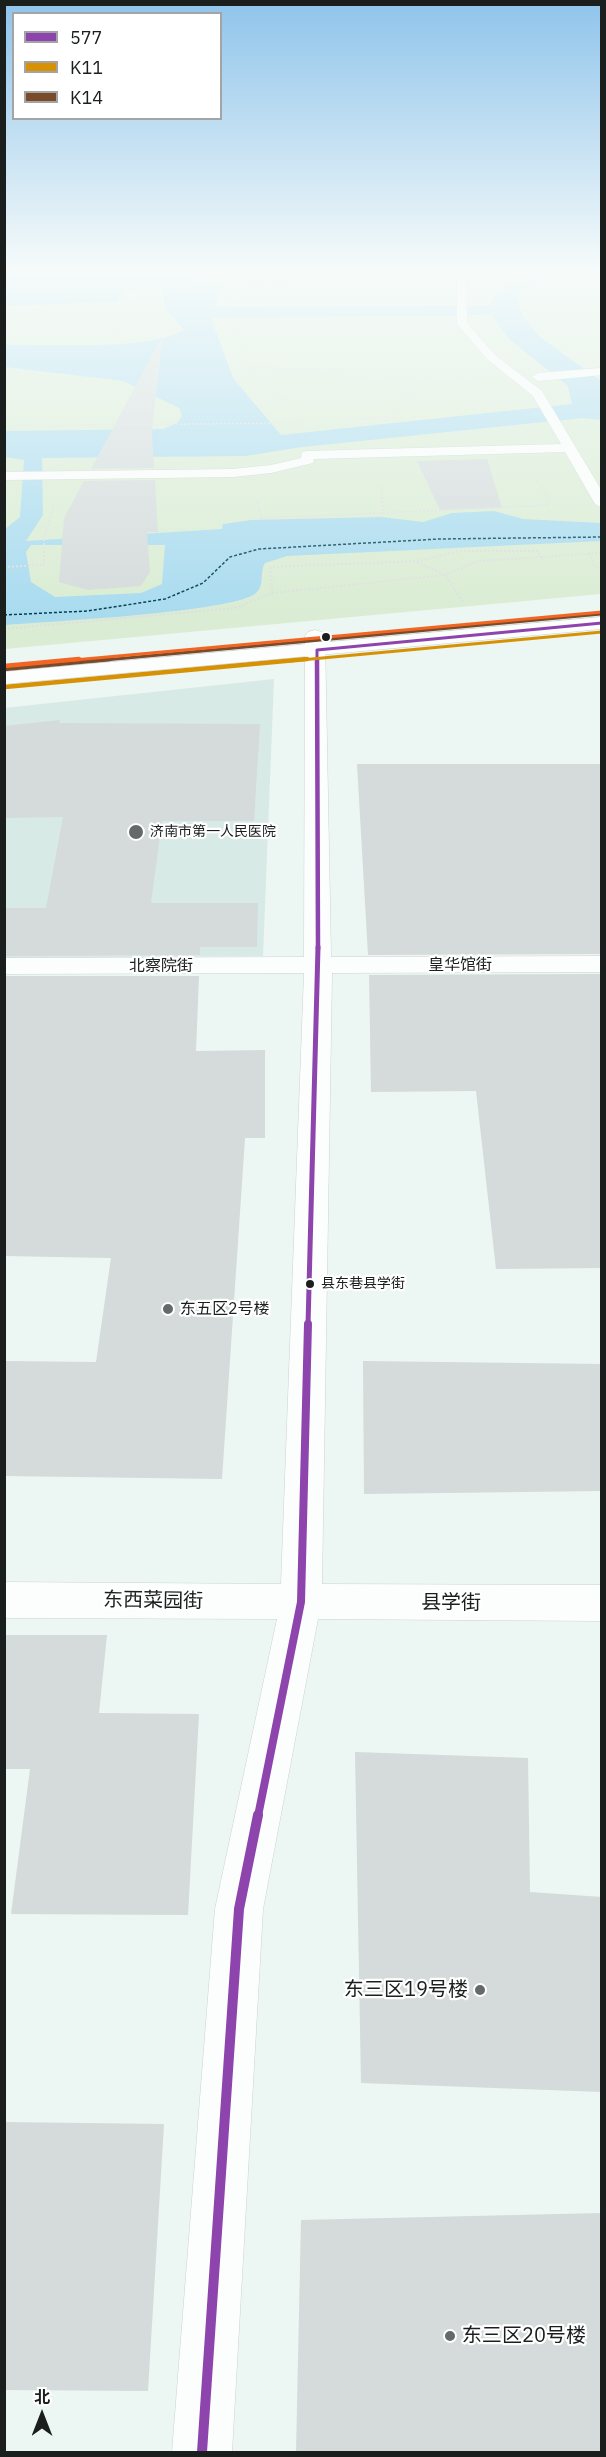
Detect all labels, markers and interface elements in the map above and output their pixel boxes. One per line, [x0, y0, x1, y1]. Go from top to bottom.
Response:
legend [12, 12, 222, 120]
text: 577 [70, 26, 102, 49]
text: K11 [70, 56, 103, 79]
text: K14 [70, 86, 103, 109]
unlabelled marker [320, 631, 332, 643]
marker: 济南市第一人民医院 [127, 823, 145, 841]
place label: 济南市第一人民医院 [150, 824, 276, 840]
street label: 皇华馆街 [428, 955, 492, 975]
street label: 北察院街 [129, 956, 193, 976]
place label: 县东巷县学街 [321, 1276, 405, 1292]
marker: 县东巷县学街 [304, 1278, 316, 1290]
place label: 东五区2号楼 [180, 1299, 270, 1319]
marker: 东五区2号楼 [161, 1302, 175, 1316]
street label: 东西菜园街 [103, 1588, 203, 1614]
street label: 县学街 [421, 1591, 481, 1615]
place label: 东三区19号楼 [344, 1978, 468, 2002]
marker: 东三区19号楼 [473, 1983, 487, 1997]
place label: 东三区20号楼 [462, 2324, 586, 2348]
marker: 东三区20号楼 [443, 2329, 457, 2343]
north arrow [12, 2385, 72, 2445]
text: 北 [34, 2387, 50, 2407]

